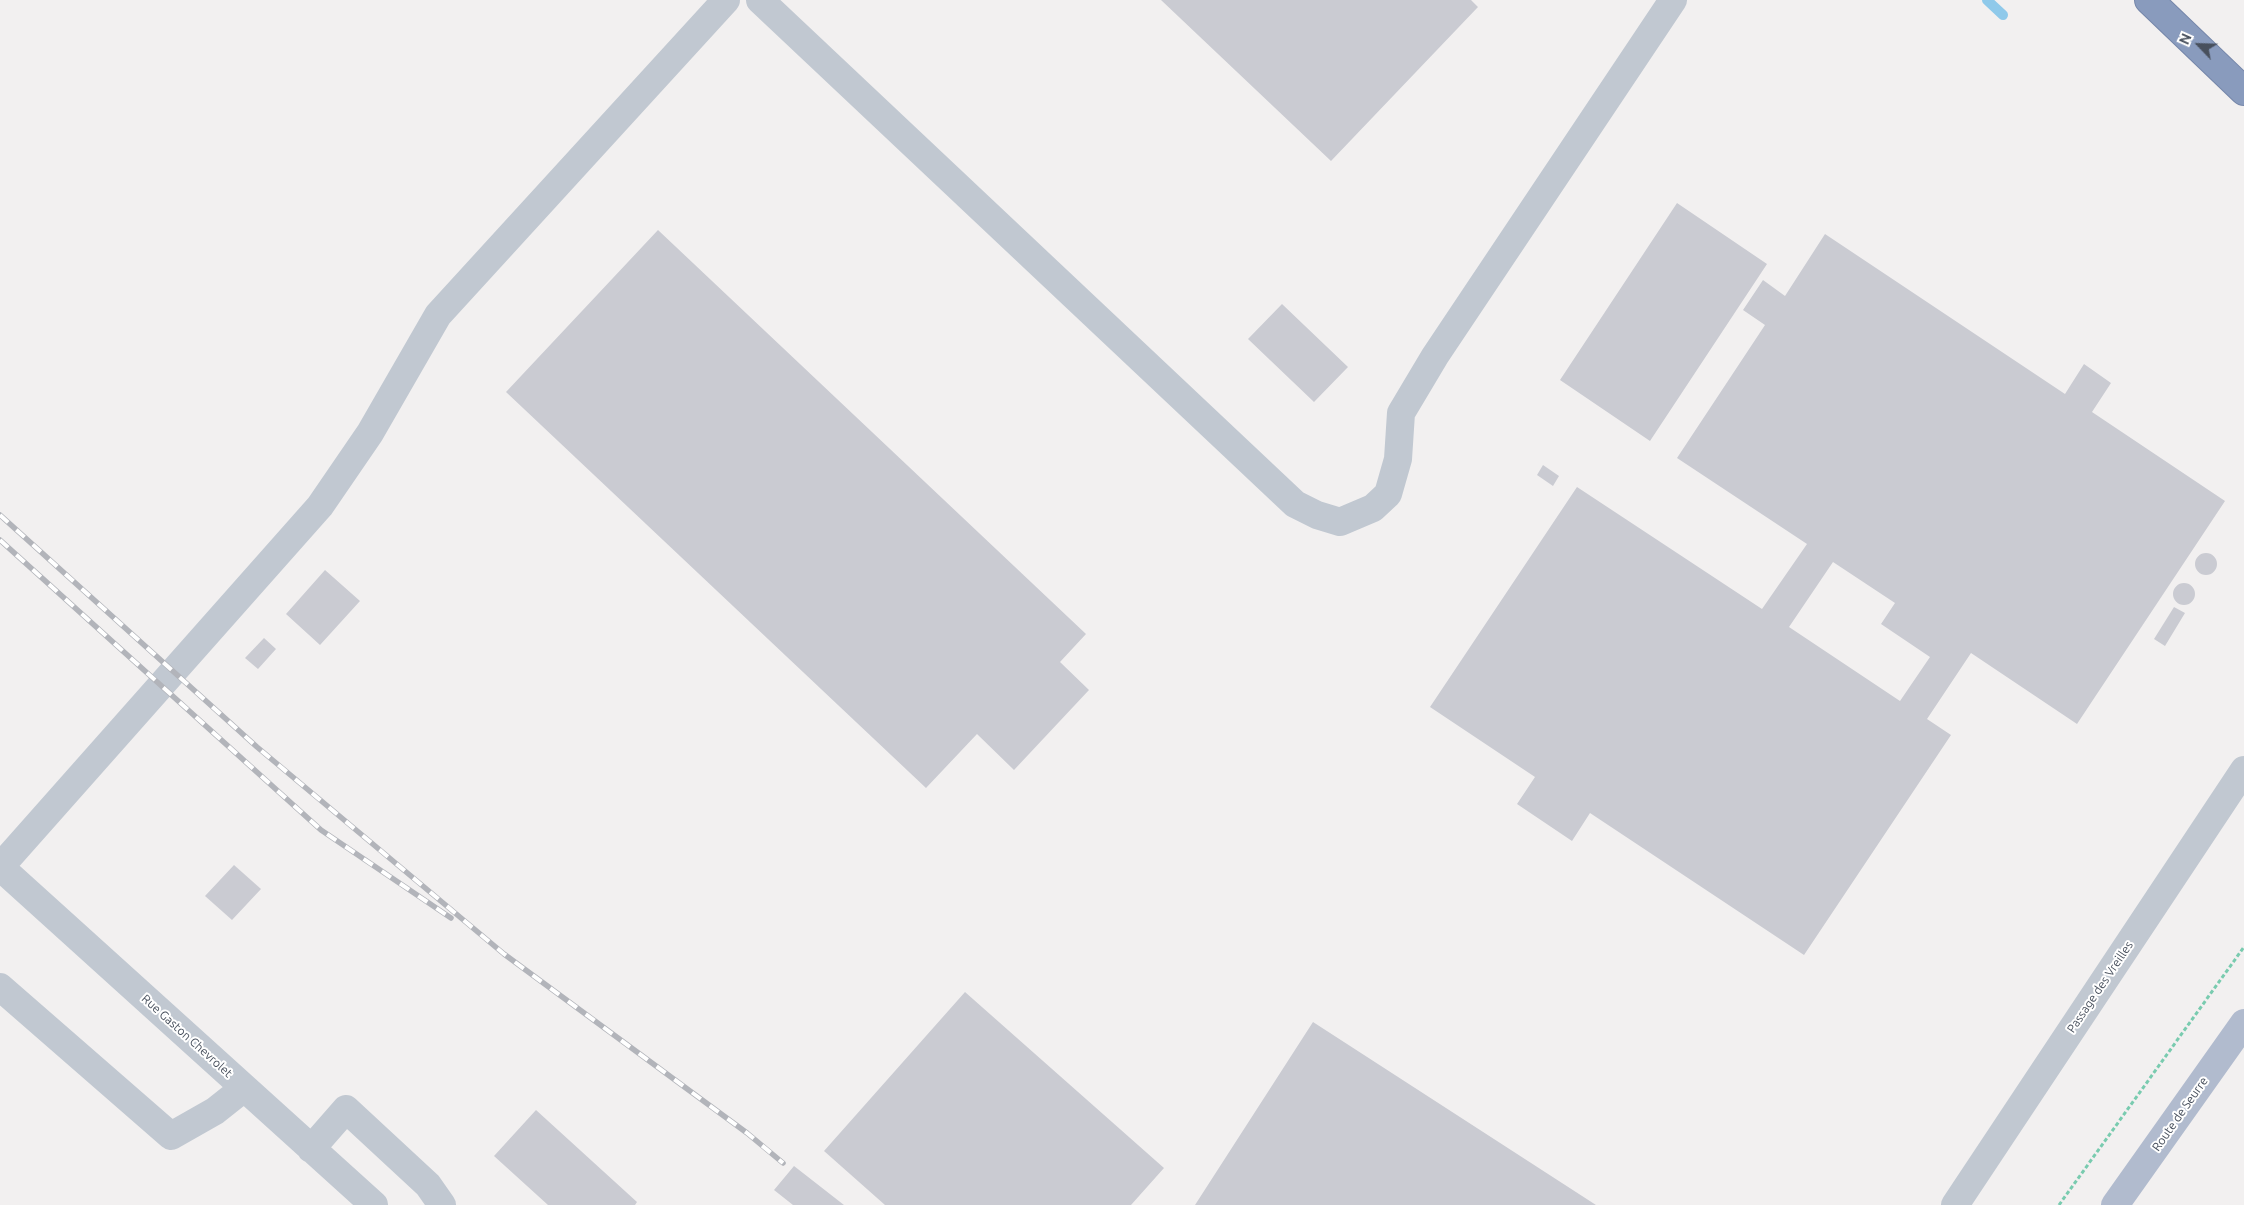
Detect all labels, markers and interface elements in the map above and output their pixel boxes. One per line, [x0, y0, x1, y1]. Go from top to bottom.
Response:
north arrow [2174, 20, 2224, 70]
text: N [2176, 31, 2195, 47]
street label: Passage des Vreilles [2064, 939, 2136, 1035]
street label: Rue Gaston Chevrolet [139, 991, 235, 1081]
street label: Route de Seurre [2149, 1074, 2211, 1154]

